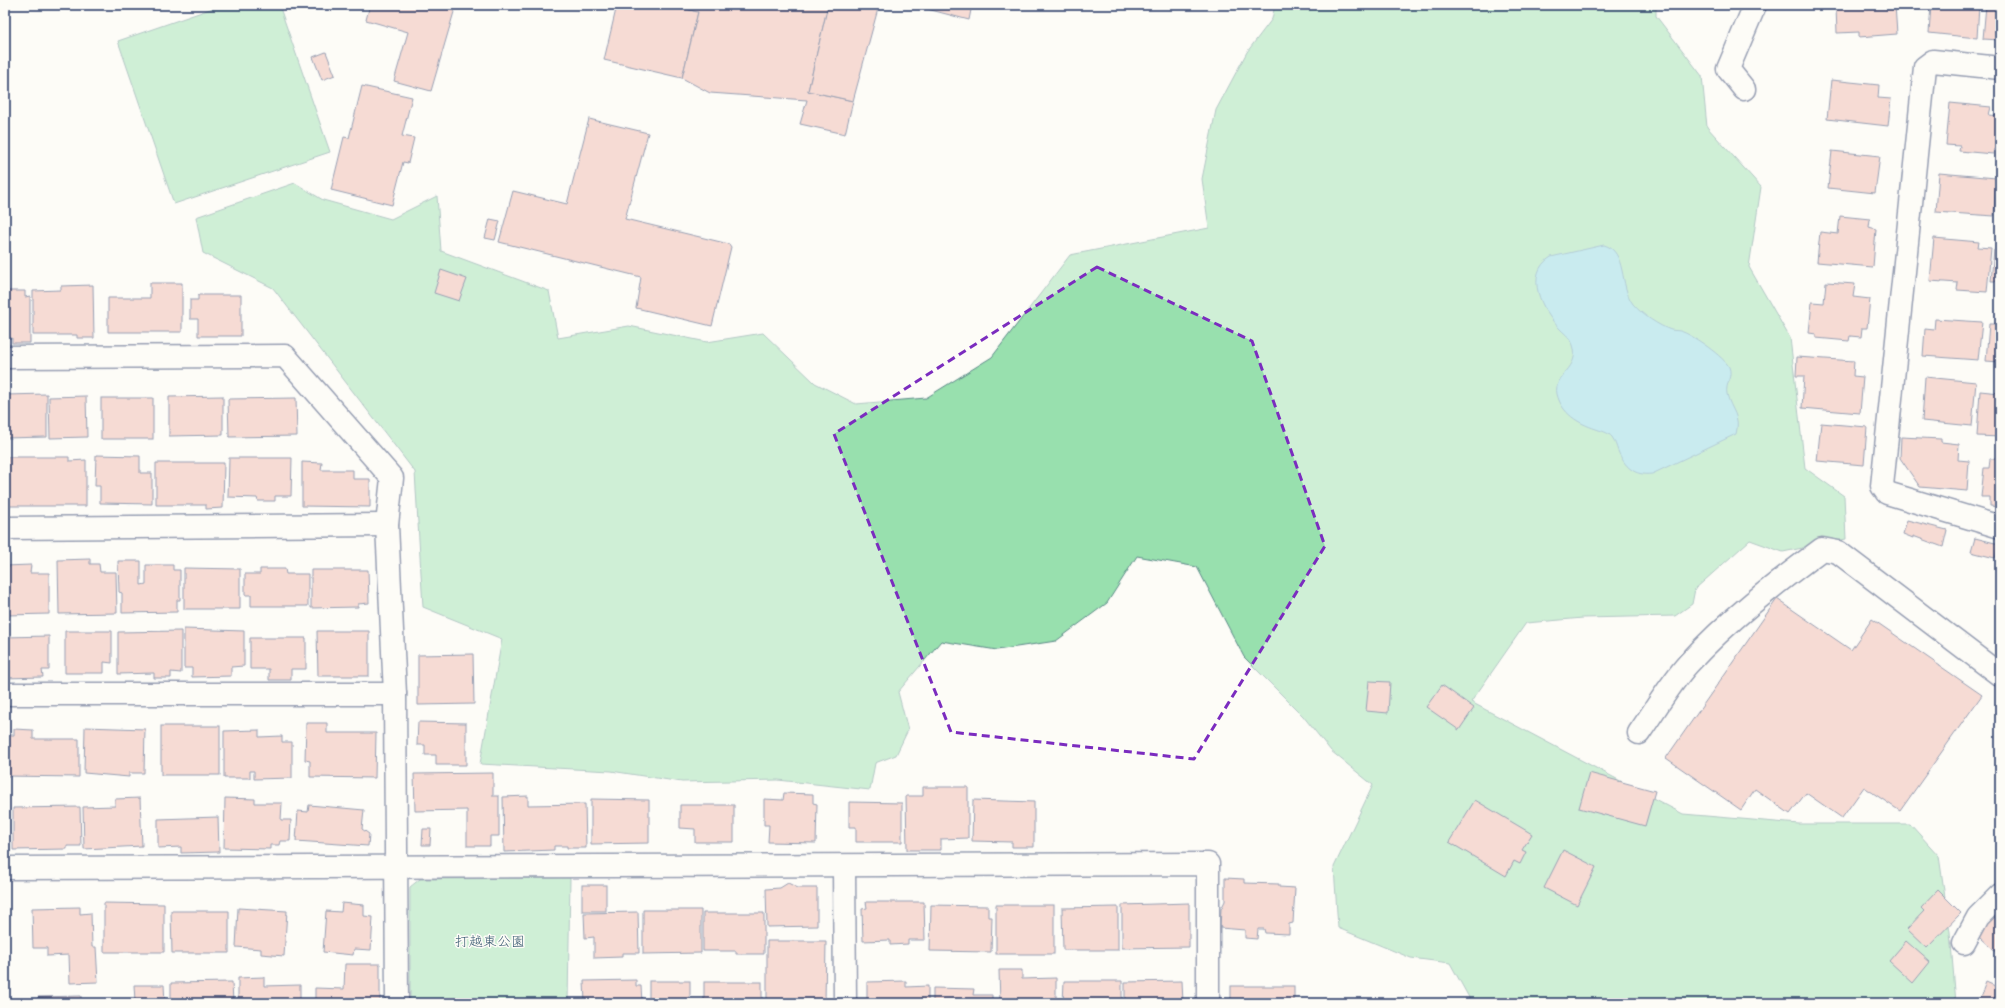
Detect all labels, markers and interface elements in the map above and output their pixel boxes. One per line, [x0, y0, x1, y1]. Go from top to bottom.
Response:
park label: 打越東公園 [455, 933, 525, 950]

